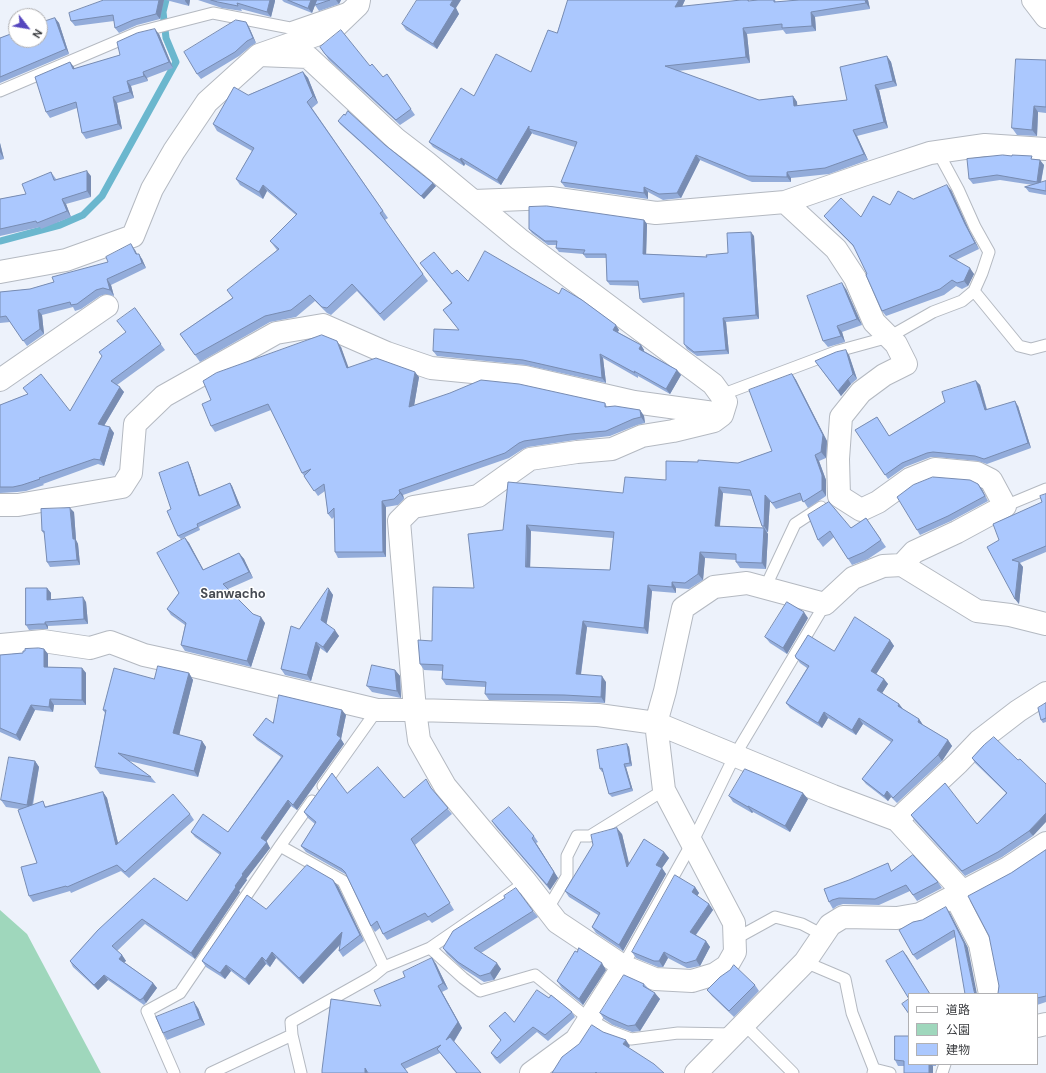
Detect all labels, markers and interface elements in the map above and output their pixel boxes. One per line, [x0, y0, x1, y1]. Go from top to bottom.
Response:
north arrow [8, 8, 48, 48]
text: N [29, 27, 45, 41]
district label: Sanwacho [200, 587, 266, 603]
legend [908, 993, 1038, 1065]
text: 道路 [946, 1002, 970, 1018]
text: 公園 [946, 1022, 970, 1038]
text: 建物 [946, 1042, 970, 1058]

